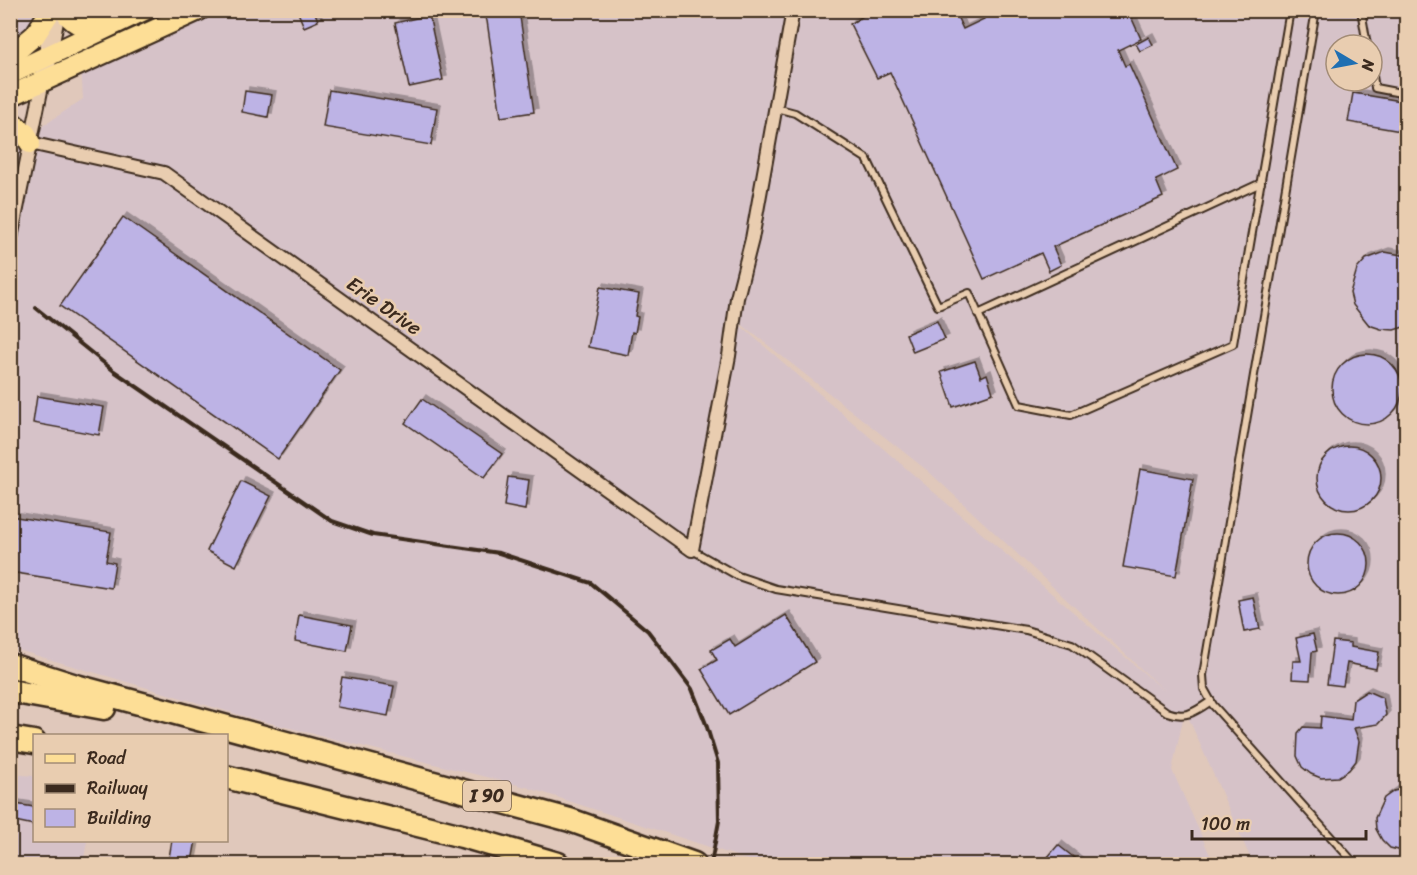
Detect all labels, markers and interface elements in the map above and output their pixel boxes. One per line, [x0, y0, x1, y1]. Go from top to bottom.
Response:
north arrow [1324, 33, 1384, 93]
text: N [1353, 57, 1384, 74]
street label: Erie Drive [339, 267, 429, 345]
legend [33, 734, 228, 842]
text: Road [87, 742, 127, 774]
text: Railway [87, 772, 149, 804]
road number: I 90 [463, 781, 511, 811]
text: Building [87, 802, 151, 834]
scale bar [1192, 803, 1366, 841]
text: 100 m [1201, 808, 1250, 840]

